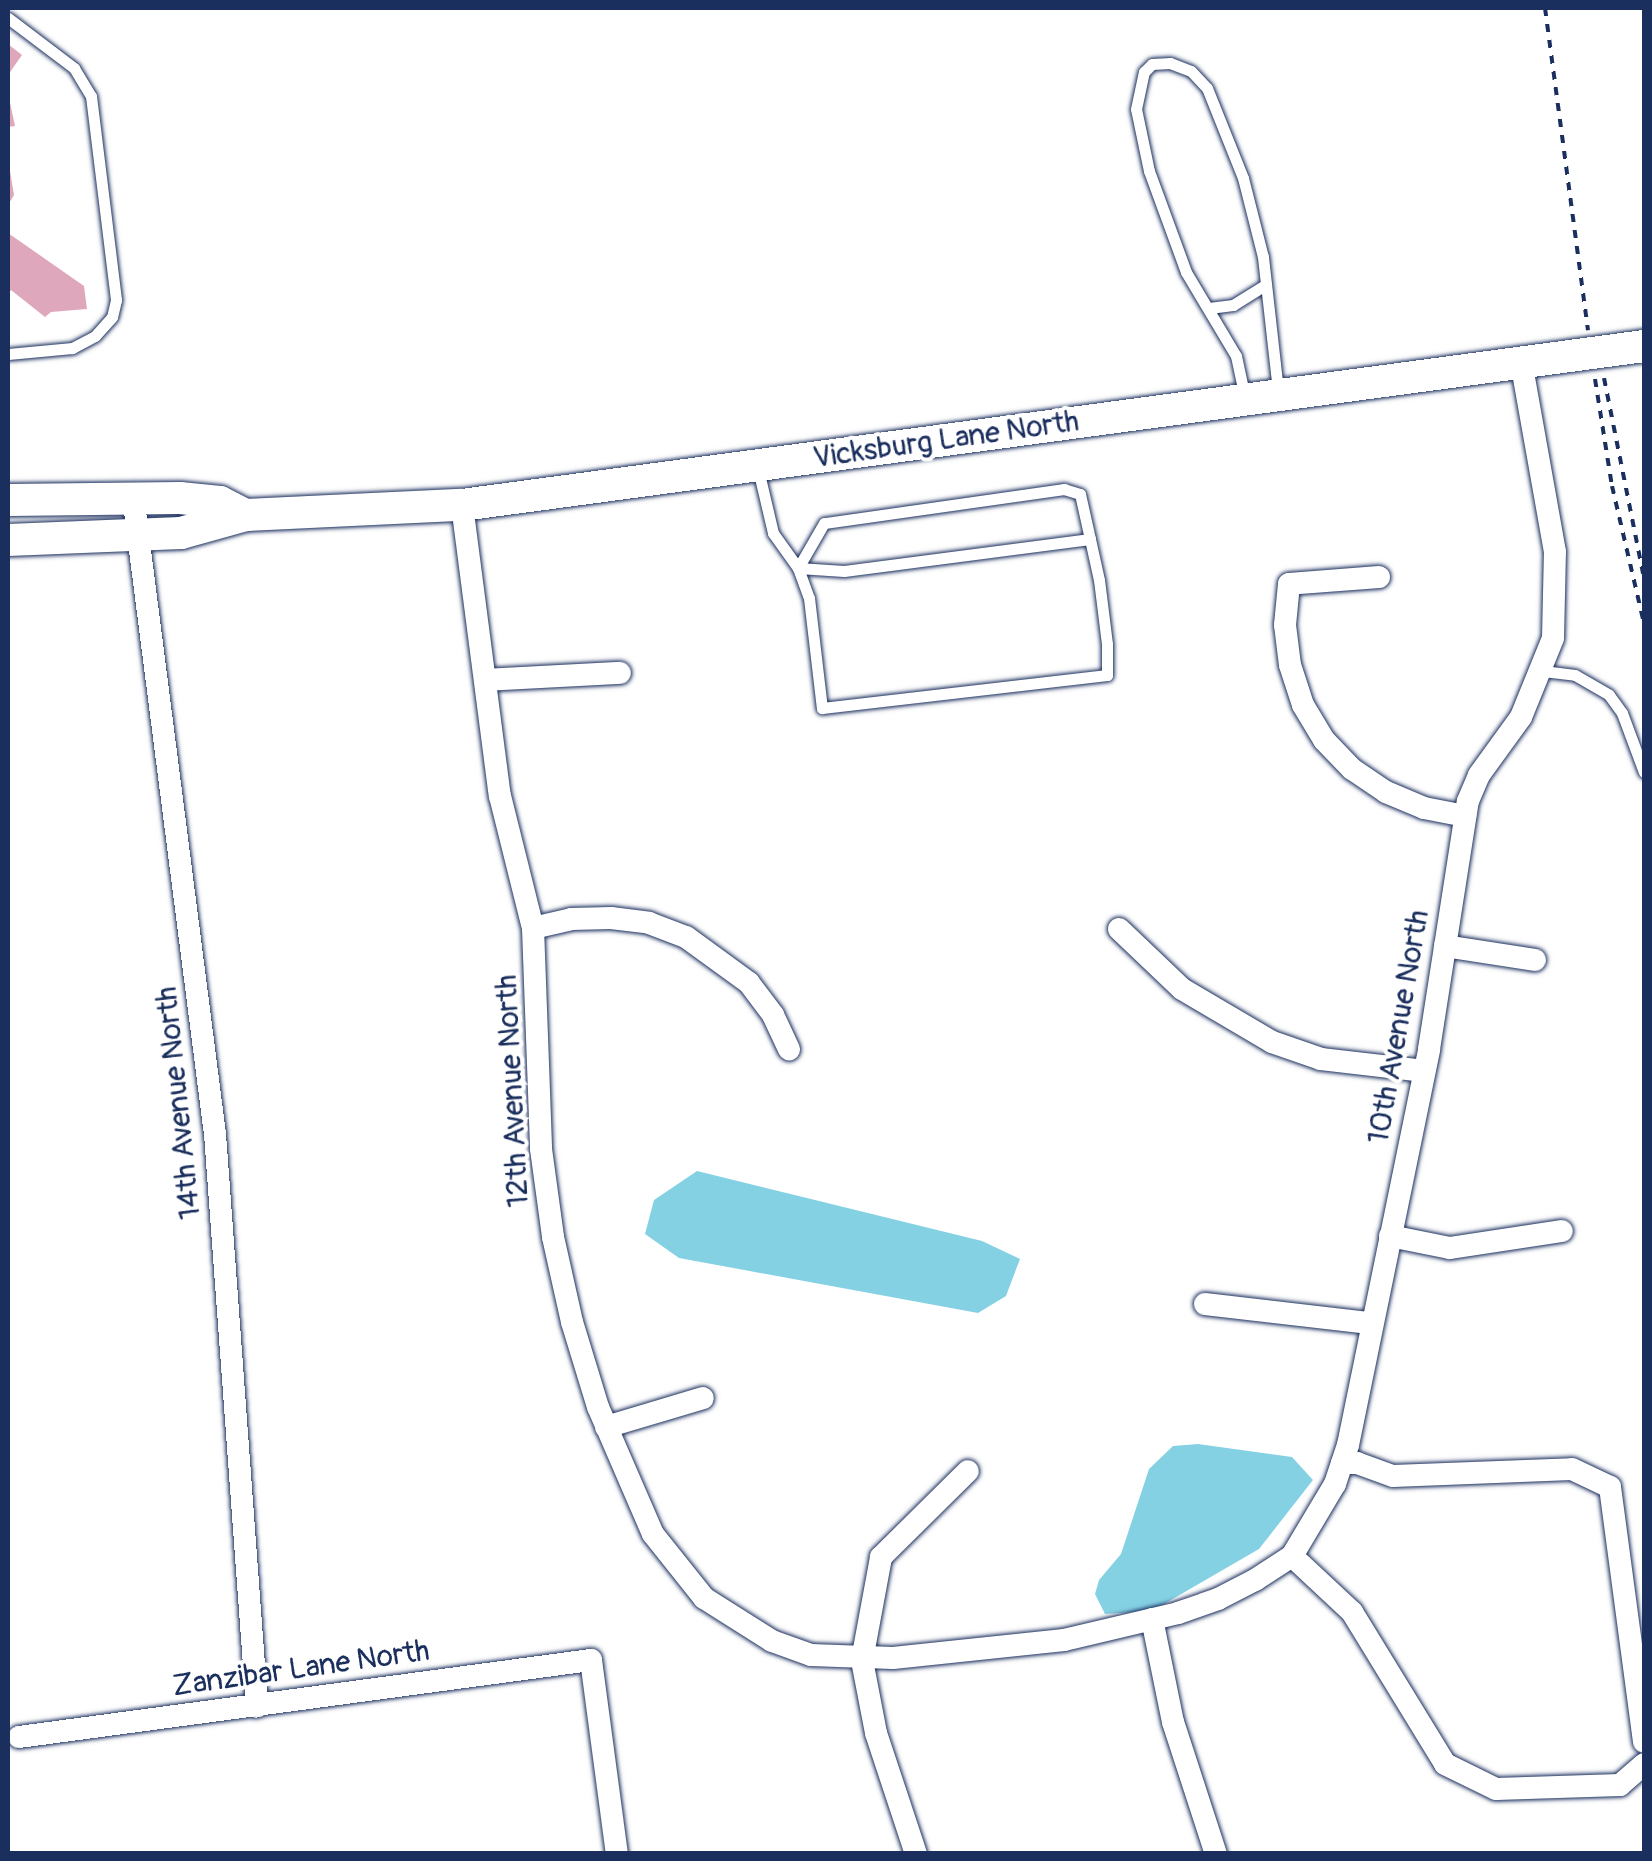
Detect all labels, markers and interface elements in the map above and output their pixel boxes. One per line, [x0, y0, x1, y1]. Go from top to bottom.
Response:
street label: Vicksburg Lane North [811, 404, 1081, 476]
street label: 10th Avenue North [1361, 907, 1437, 1147]
street label: 12th Avenue North [489, 974, 537, 1208]
street label: 14th Avenue North [149, 985, 209, 1221]
street label: Zanzibar Lane North [170, 1633, 432, 1705]

